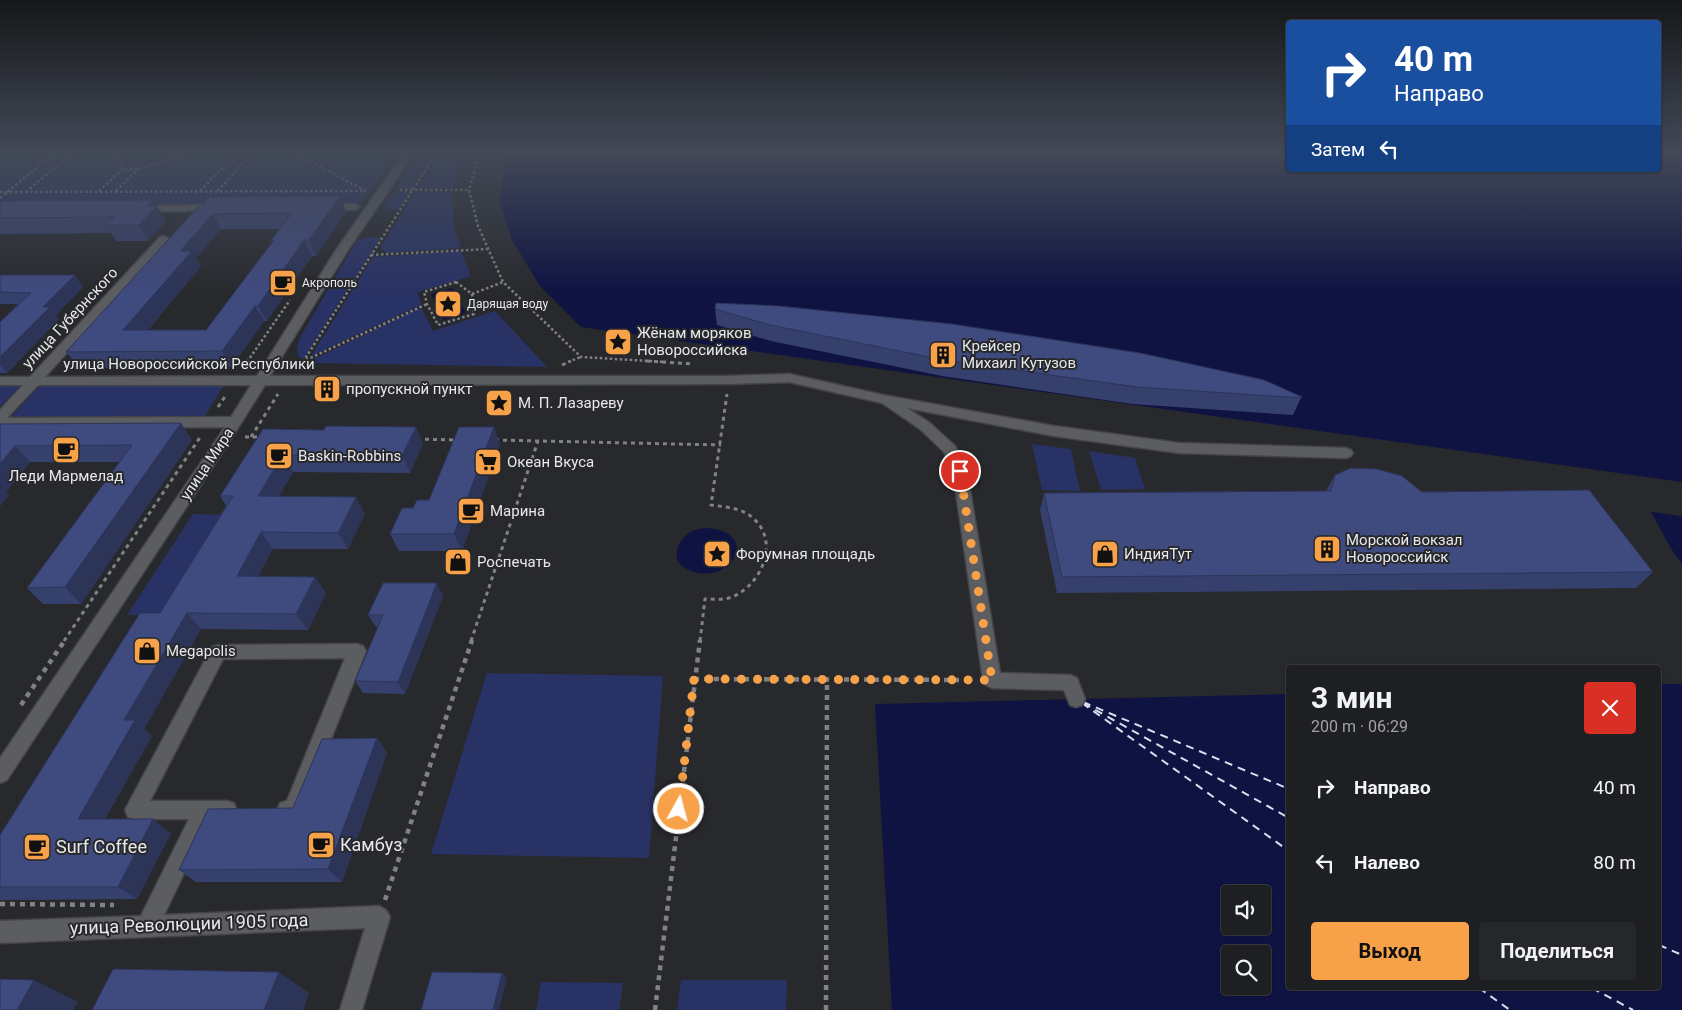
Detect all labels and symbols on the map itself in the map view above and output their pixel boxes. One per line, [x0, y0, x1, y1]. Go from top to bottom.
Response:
street label: улица Губернского [19, 264, 121, 372]
cafe icon: Акрополь [268, 268, 298, 298]
place label: Акрополь [302, 276, 357, 290]
place icon: Дарящая воду [433, 289, 463, 319]
place label: Дарящая воду [467, 297, 548, 311]
place label: Жёнам моряков Новороссийска [637, 324, 751, 359]
place icon: Жёнам моряков Новороссийска [603, 327, 633, 357]
place label: Крейсер Михаил Кутузов [962, 337, 1076, 372]
building icon: Крейсер Михаил Кутузов [928, 340, 958, 370]
street label: улица Новороссийской Республики [63, 355, 315, 373]
building icon: пропускной пункт [312, 374, 342, 404]
place label: пропускной пункт [346, 380, 473, 398]
place icon: М. П. Лазареву [484, 388, 514, 418]
place label: М. П. Лазареву [518, 394, 624, 412]
street label: улица Мира [176, 424, 238, 504]
cafe icon: Леди Мармелад [51, 435, 81, 465]
cafe icon: Baskin-Robbins [264, 441, 294, 471]
place label: Baskin-Robbins [298, 447, 401, 465]
supermarket icon: Океан Вкуса [473, 447, 503, 477]
pin [939, 450, 981, 492]
place label: Океан Вкуса [507, 453, 594, 471]
place label: Леди Мармелад [9, 467, 123, 485]
cafe icon: Марина [456, 496, 486, 526]
place label: Марина [490, 502, 545, 520]
place label: Морской вокзал Новороссийск [1346, 531, 1463, 566]
building icon: Морской вокзал Новороссийск [1312, 534, 1342, 564]
place icon: Форумная площадь [702, 539, 732, 569]
shop icon: ИндияТут [1090, 539, 1120, 569]
place label: Форумная площадь [736, 545, 875, 563]
place label: ИндияТут [1124, 545, 1192, 563]
shop icon: Роспечать [443, 547, 473, 577]
place label: Роспечать [477, 553, 551, 571]
shop icon: Megapolis [132, 636, 162, 666]
place label: Megapolis [166, 642, 236, 660]
position arrow [652, 782, 704, 834]
cafe icon: Камбуз [306, 830, 336, 860]
cafe icon: Surf Coffee [22, 832, 52, 862]
place label: Камбуз [340, 834, 402, 855]
place label: Surf Coffee [56, 836, 147, 857]
street label: улица Революции 1905 года [69, 909, 309, 938]

